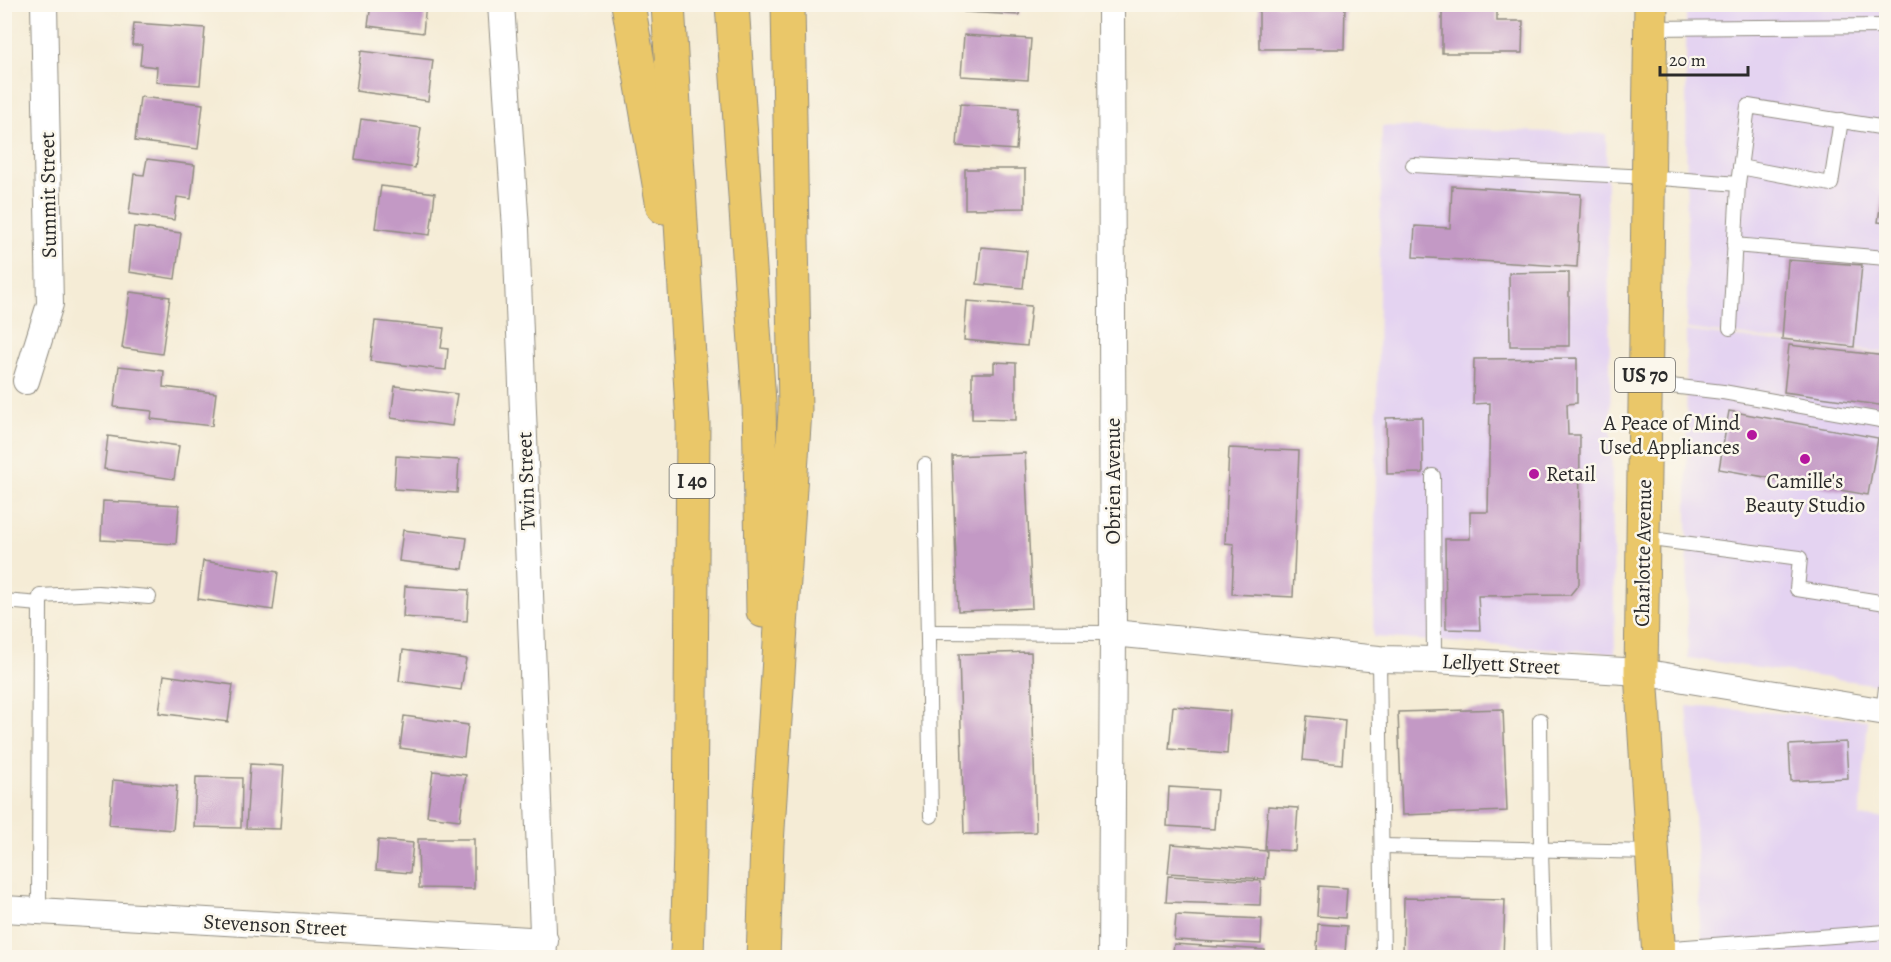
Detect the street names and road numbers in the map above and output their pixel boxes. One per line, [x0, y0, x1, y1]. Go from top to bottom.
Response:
street label: Summit Street [33, 132, 63, 258]
road number: US 70 [1615, 358, 1675, 392]
street label: Obrien Avenue [1099, 418, 1127, 544]
street label: Twin Street [510, 431, 542, 531]
road number: I 40 [670, 464, 714, 498]
street label: Charlotte Avenue [1628, 479, 1658, 627]
street label: Lellyett Street [1441, 647, 1561, 681]
street label: Stevenson Street [203, 907, 347, 943]

